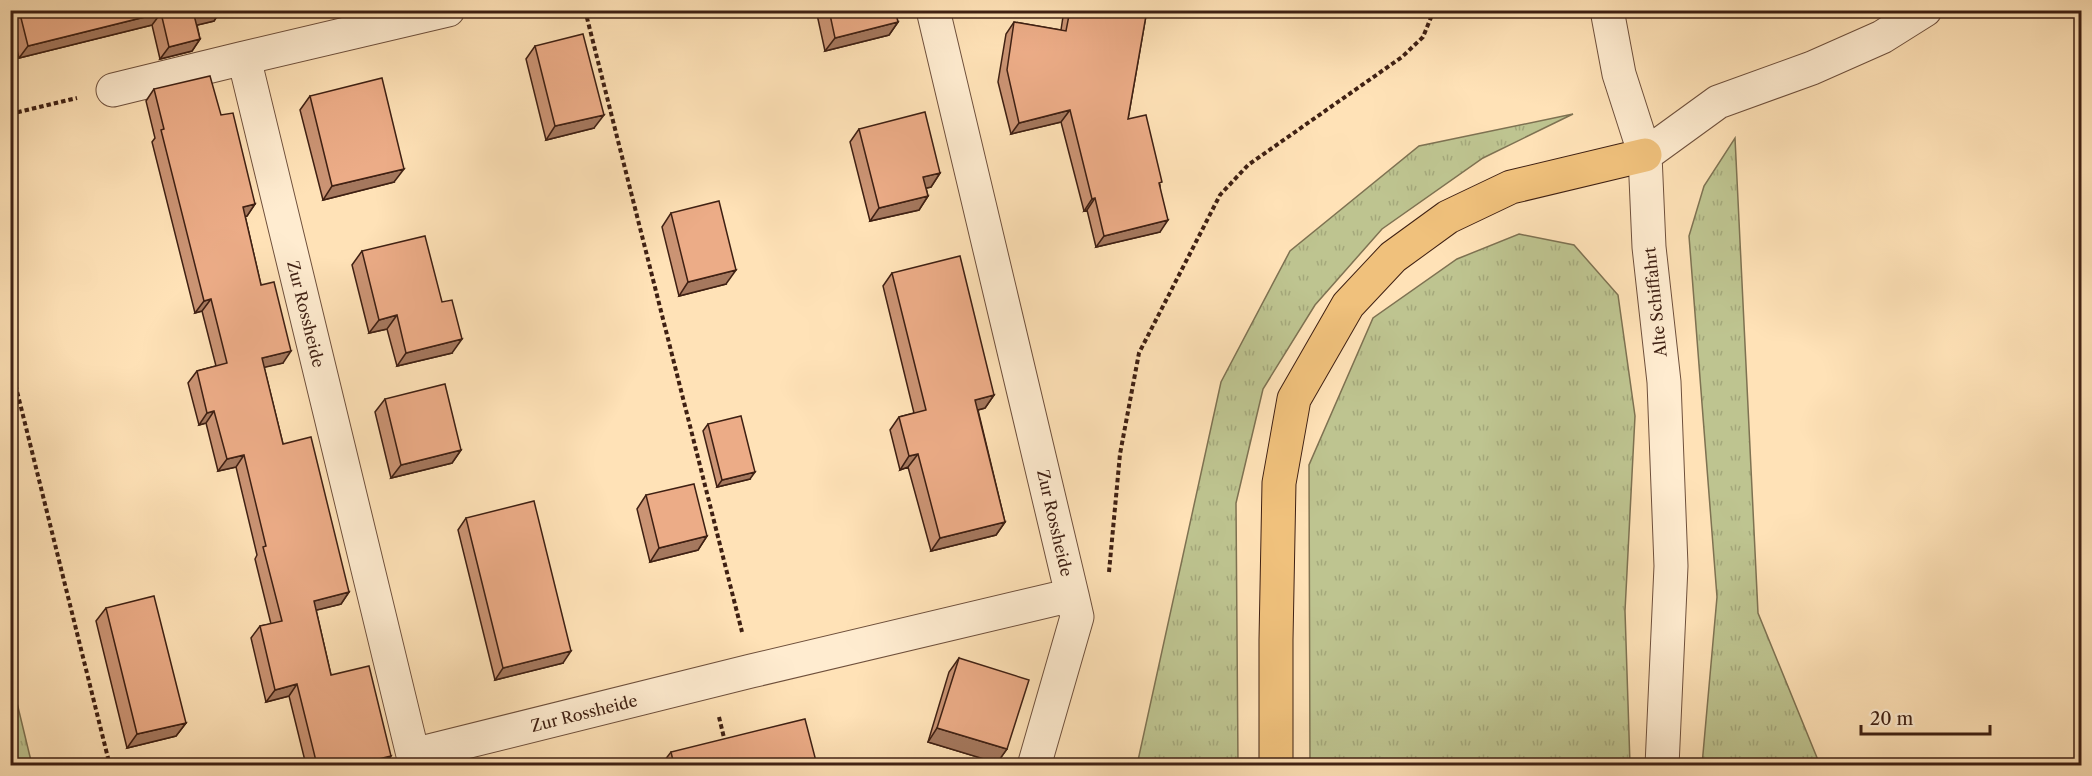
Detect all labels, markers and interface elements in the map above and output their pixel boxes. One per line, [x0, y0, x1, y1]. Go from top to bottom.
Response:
street label: Alte Schiffahrt [1639, 246, 1671, 359]
street label: Zur Rossheide [283, 259, 329, 369]
street label: Zur Rossheide [1033, 468, 1077, 578]
street label: Zur Rossheide [529, 690, 639, 736]
scale bar [1861, 698, 1990, 736]
text: 20 m [1870, 708, 1914, 730]

